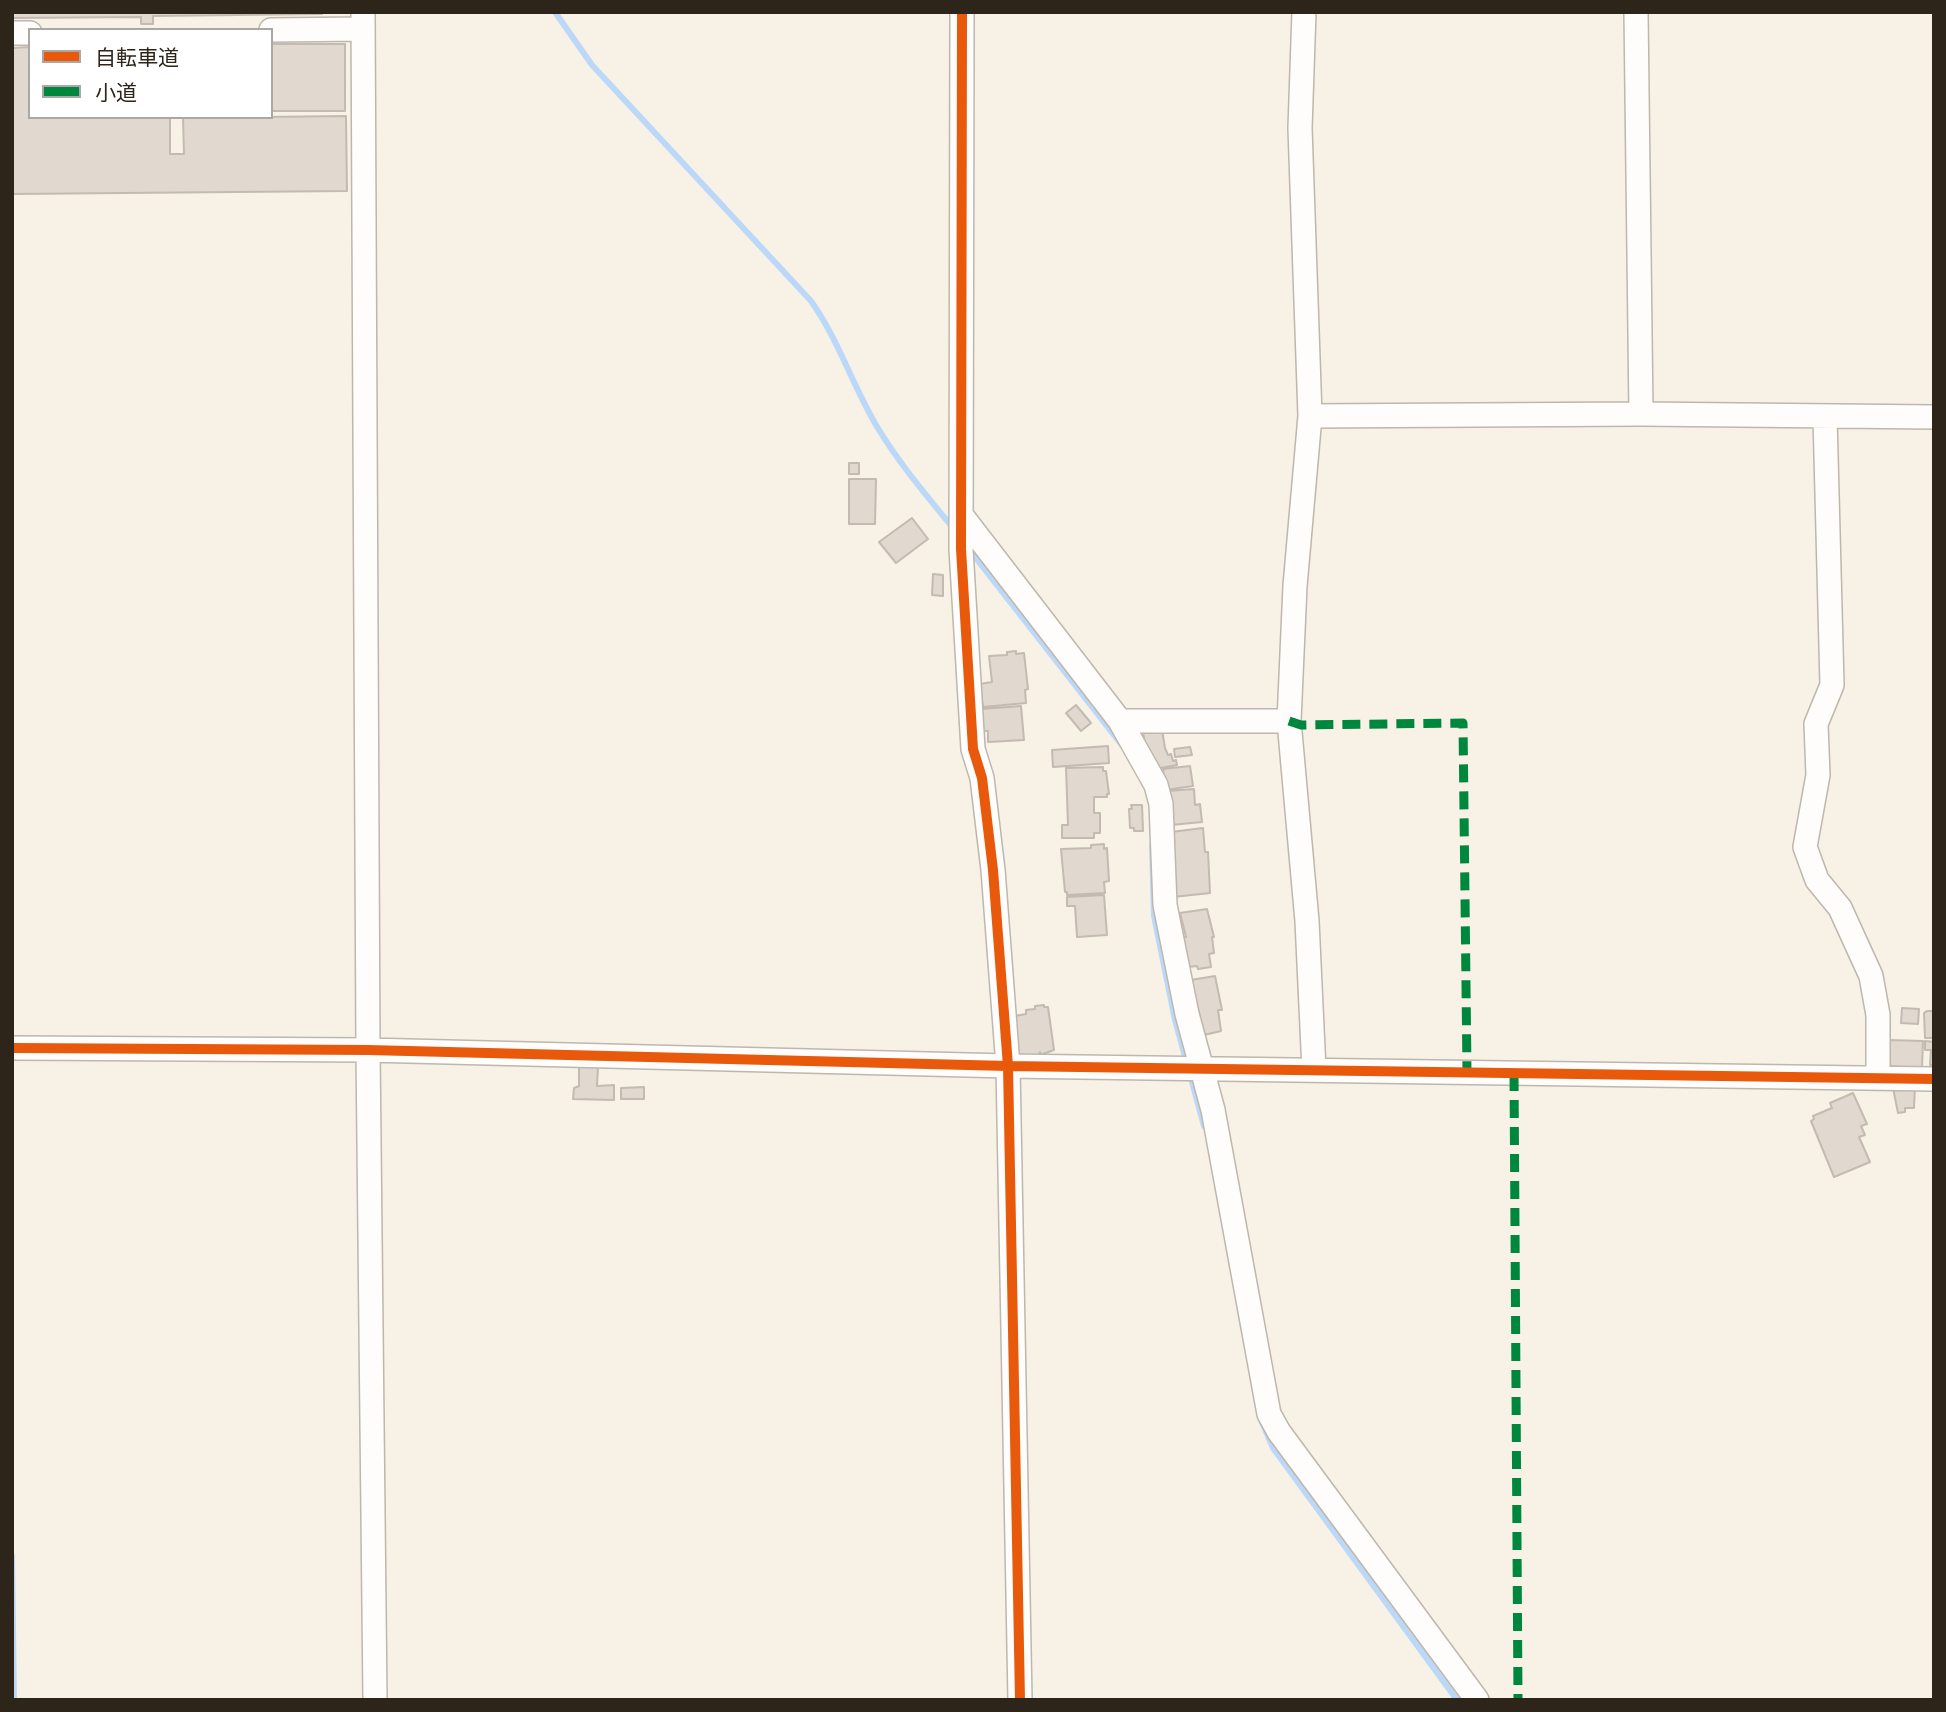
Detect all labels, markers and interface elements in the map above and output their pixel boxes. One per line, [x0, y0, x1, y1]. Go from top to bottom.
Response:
legend [28, 28, 273, 119]
text: 自転車道 [95, 41, 179, 73]
text: 小道 [95, 76, 137, 108]

